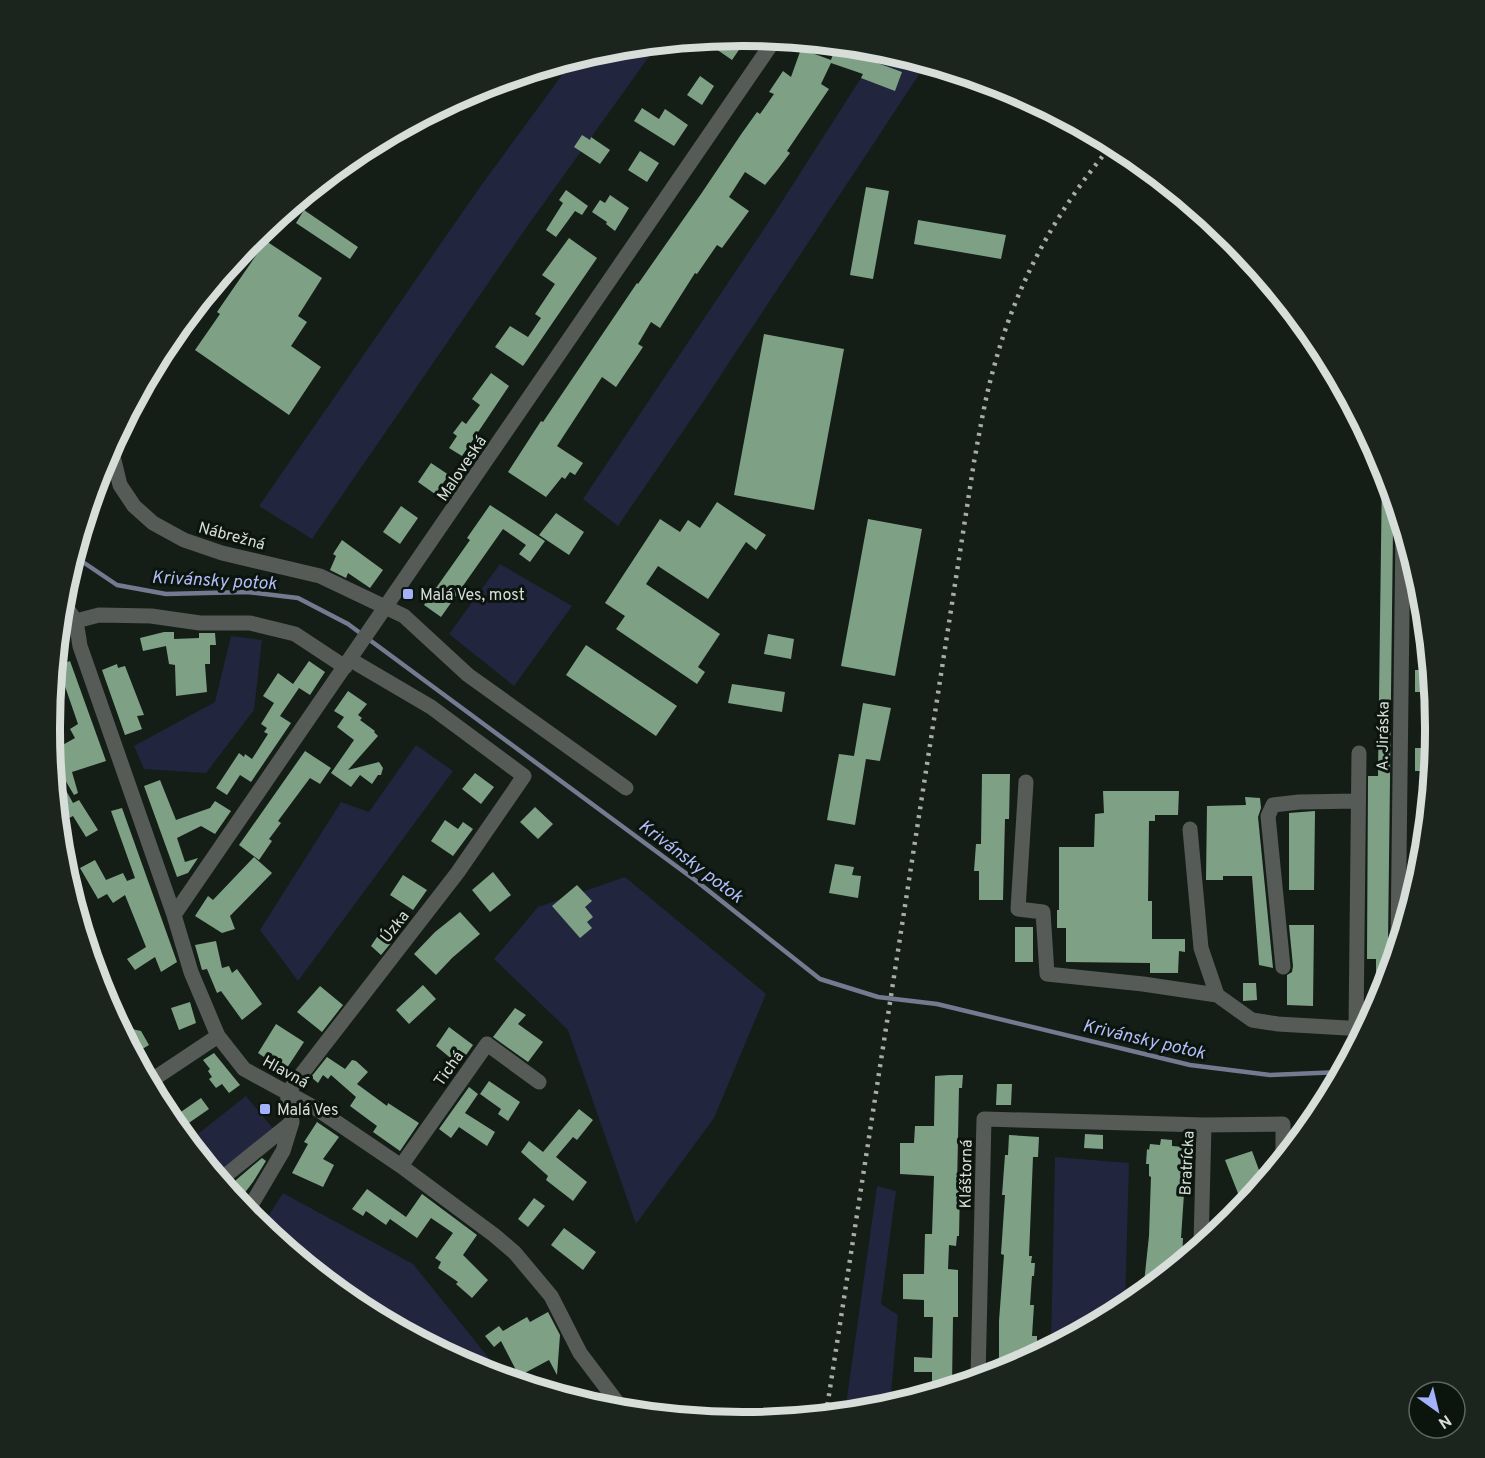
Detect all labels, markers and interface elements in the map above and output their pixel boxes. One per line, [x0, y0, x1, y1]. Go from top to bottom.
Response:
street label: Maloveská [433, 433, 492, 506]
street label: Nábrežná [196, 518, 267, 555]
water label: Krivánsky potok [151, 567, 278, 596]
place label: Malá Ves, most [420, 586, 525, 606]
marker: Malá Ves, most [401, 587, 415, 601]
street label: A. Jiráska [1373, 701, 1395, 771]
water label: Krivánsky potok [633, 815, 748, 910]
street label: Úzka [375, 906, 414, 947]
water label: Krivánsky potok [1080, 1015, 1208, 1066]
street label: Tichá [430, 1048, 469, 1091]
street label: Hlavná [259, 1052, 312, 1094]
place label: Malá Ves [277, 1101, 338, 1121]
marker: Malá Ves [258, 1102, 272, 1116]
street label: Bratrícka [1176, 1130, 1200, 1196]
street label: Kláštorná [956, 1139, 978, 1209]
north arrow [1407, 1380, 1467, 1440]
text: N [1434, 1409, 1455, 1432]

